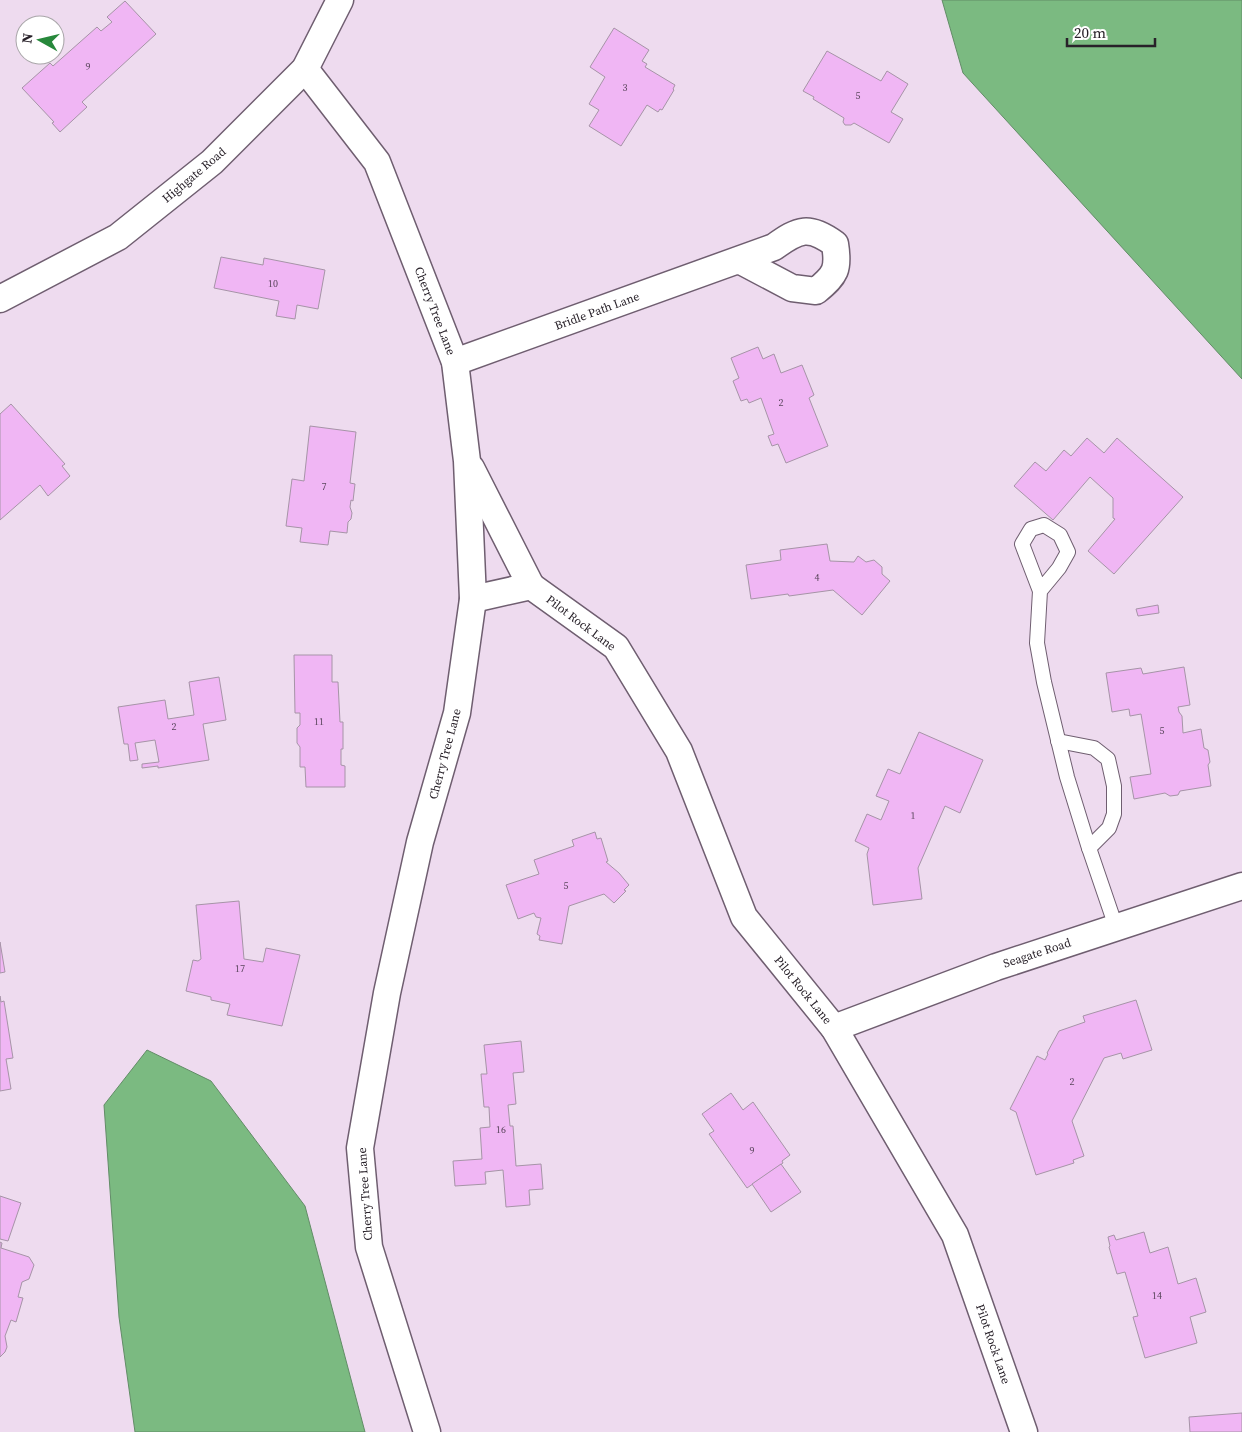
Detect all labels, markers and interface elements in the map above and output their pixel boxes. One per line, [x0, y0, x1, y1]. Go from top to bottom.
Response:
north arrow [15, 15, 65, 65]
scale bar [1067, 15, 1154, 47]
text: 20 m [1074, 22, 1106, 43]
text: N [17, 32, 38, 45]
house number: 9 [86, 60, 91, 73]
house number: 3 [623, 81, 628, 94]
house number: 5 [856, 89, 861, 102]
street label: Highgate Road [159, 144, 229, 206]
street label: Cherry Tree Lane [411, 265, 459, 357]
house number: 10 [268, 277, 278, 290]
street label: Bridle Path Lane [552, 288, 642, 334]
house number: 2 [779, 396, 784, 409]
house number: 7 [322, 480, 327, 493]
house number: 4 [815, 571, 820, 584]
street label: Pilot Rock Lane [543, 591, 619, 655]
street label: Cherry Tree Lane [425, 707, 465, 801]
house number: 11 [314, 715, 324, 728]
house number: 2 [172, 720, 177, 733]
house number: 5 [1160, 724, 1165, 737]
house number: 1 [911, 809, 916, 822]
house number: 5 [564, 879, 569, 892]
street label: Seagate Road [1001, 934, 1073, 971]
street label: Pilot Rock Lane [771, 953, 835, 1027]
house number: 17 [235, 962, 245, 975]
house number: 2 [1070, 1075, 1075, 1088]
house number: 16 [496, 1123, 506, 1136]
house number: 9 [750, 1144, 755, 1157]
street label: Cherry Tree Lane [354, 1147, 376, 1241]
house number: 14 [1152, 1289, 1162, 1302]
street label: Pilot Rock Lane [972, 1302, 1014, 1386]

